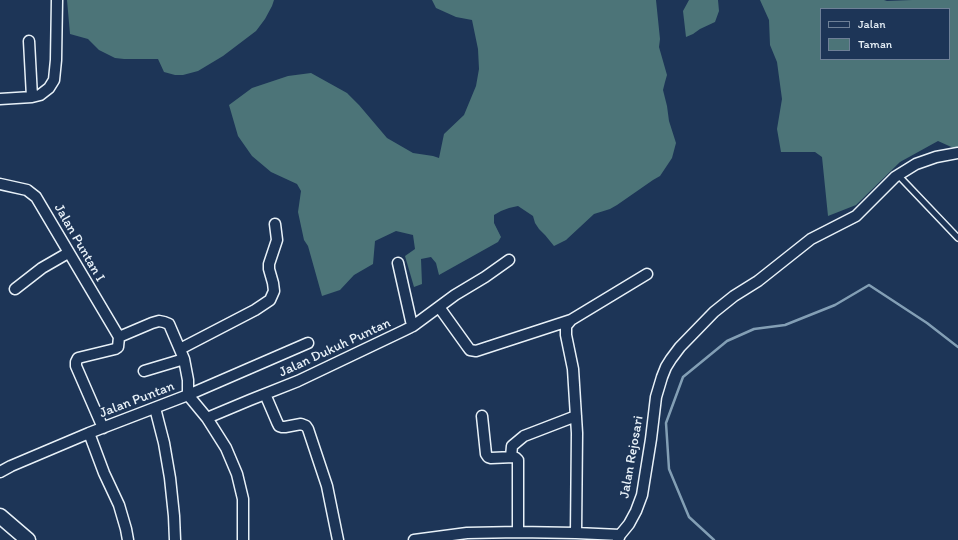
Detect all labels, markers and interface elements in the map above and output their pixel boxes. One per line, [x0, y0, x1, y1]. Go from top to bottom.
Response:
legend [820, 8, 950, 60]
text: Jalan [858, 17, 886, 31]
text: Taman [858, 37, 892, 51]
street label: Jalan Puntan I [50, 201, 108, 285]
street label: Jalan Dukuh Puntan [277, 315, 393, 381]
street label: Jalan Puntan [97, 378, 177, 422]
street label: Jalan Rejosari [616, 414, 648, 500]

